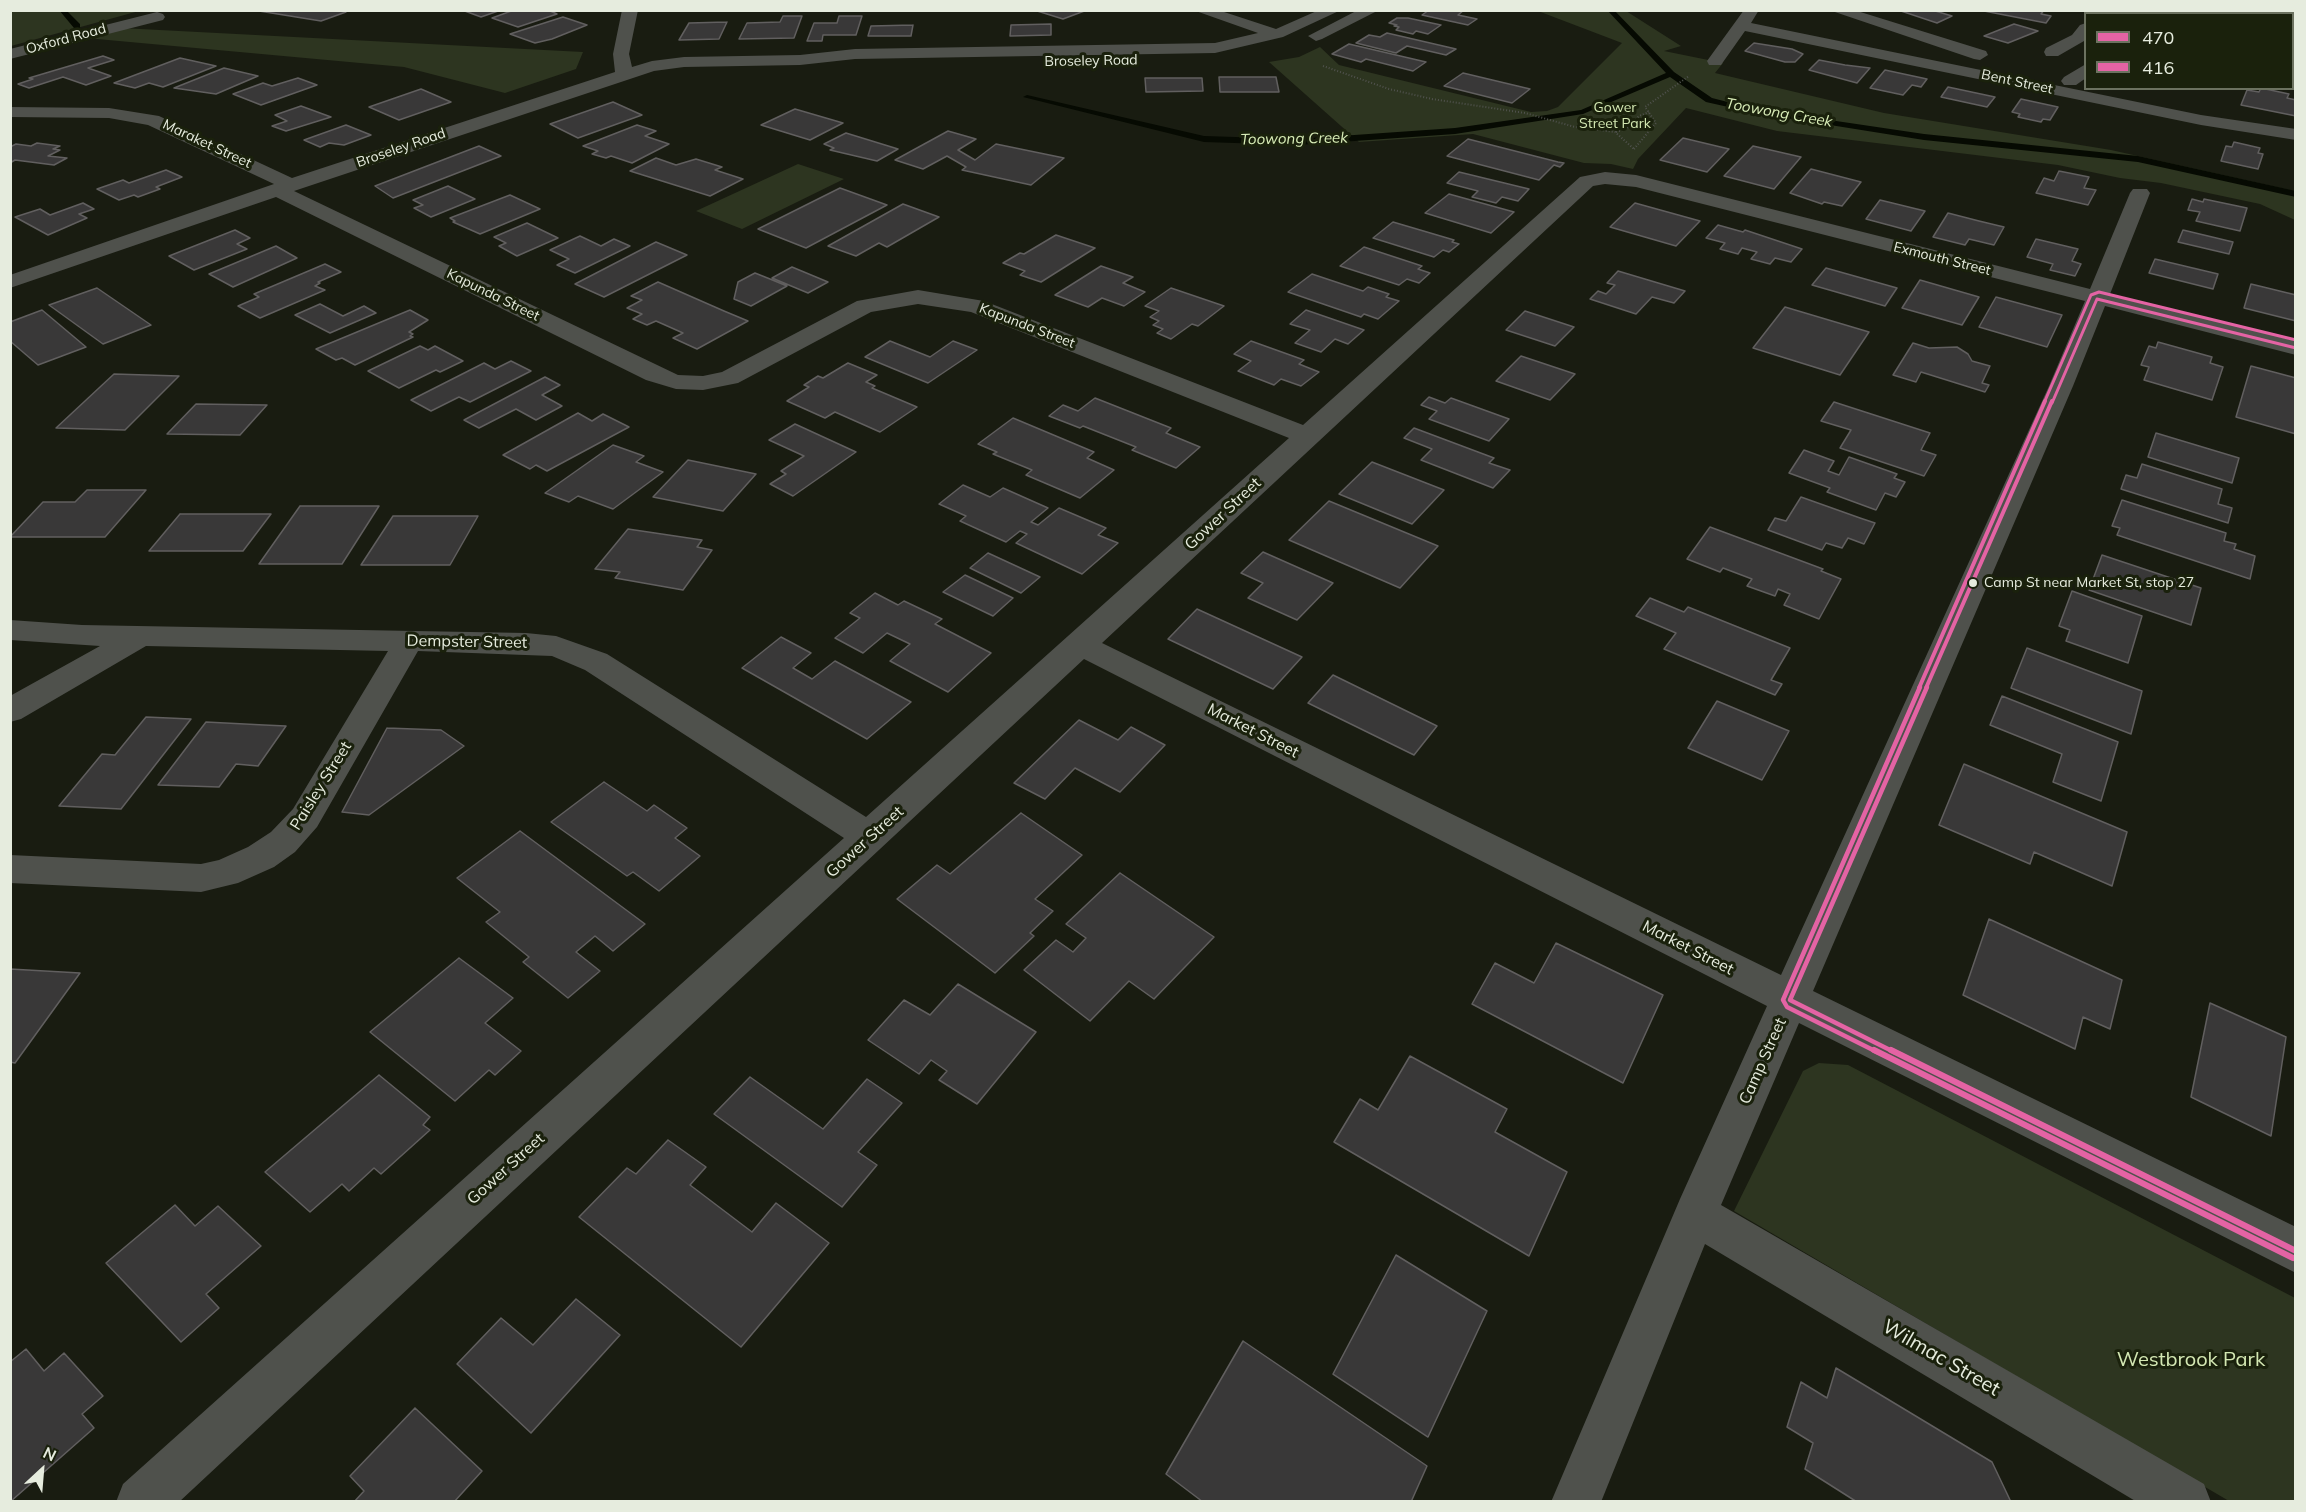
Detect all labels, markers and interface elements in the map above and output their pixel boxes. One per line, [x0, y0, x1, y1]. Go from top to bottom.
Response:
legend [2084, 12, 2294, 90]
street label: Oxford Road [24, 20, 108, 58]
text: 470 [2142, 26, 2174, 49]
street label: Broseley Road [1044, 52, 1138, 70]
text: 416 [2142, 56, 2174, 79]
street label: Bent Street [1980, 66, 2054, 98]
water label: Toowong Creek [1724, 95, 1834, 131]
park label: Gower Street Park [1579, 100, 1651, 132]
street label: Maraket Street [160, 116, 254, 172]
street label: Broseley Road [354, 125, 448, 171]
water label: Toowong Creek [1240, 129, 1348, 149]
street label: Exmouth Street [1892, 239, 1992, 279]
street label: Kapunda Street [444, 265, 542, 325]
street label: Kapunda Street [977, 300, 1077, 352]
street label: Gower Street [1181, 474, 1265, 554]
place label: Camp St near Market St, stop 27 [1984, 575, 2194, 591]
marker: Camp St near Market St, stop 27 [1967, 577, 1979, 589]
street label: Dempster Street [407, 631, 527, 653]
street label: Market Street [1204, 700, 1302, 762]
street label: Paisley Street [286, 738, 356, 834]
street label: Gower Street [822, 802, 908, 882]
street label: Market Street [1639, 917, 1737, 979]
street label: Camp Street [1735, 1015, 1791, 1107]
street label: Gower Street [463, 1129, 549, 1209]
street label: Wilmac Street [1878, 1315, 2004, 1401]
park label: Westbrook Park [2117, 1348, 2265, 1372]
north arrow [12, 1440, 72, 1500]
text: N [40, 1442, 60, 1465]

